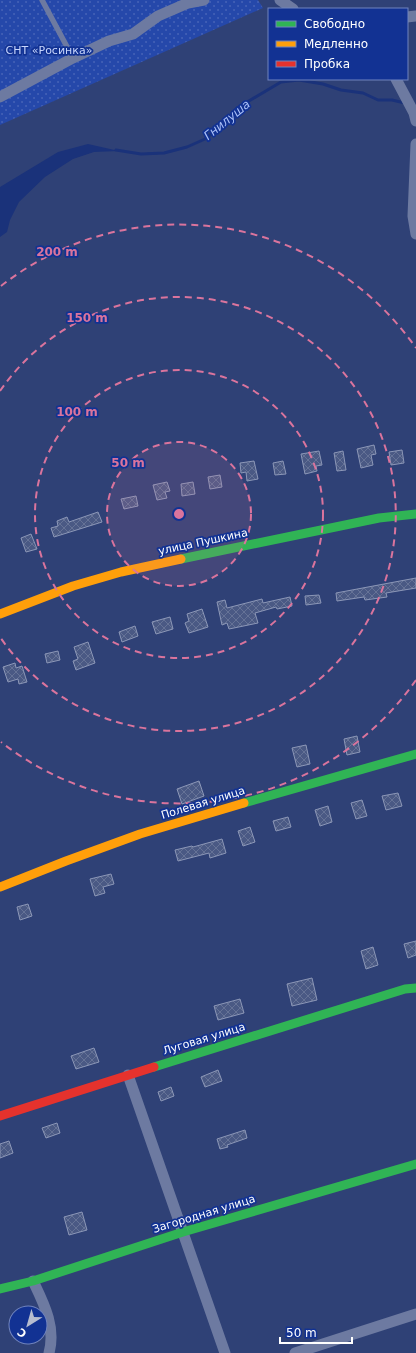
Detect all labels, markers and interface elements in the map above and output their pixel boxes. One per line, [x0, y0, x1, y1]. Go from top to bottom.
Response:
legend [268, 8, 408, 80]
text: Свободно [304, 17, 365, 31]
text: Медленно [304, 37, 368, 51]
park label: СНТ «Росинка» [6, 44, 92, 57]
text: Пробка [304, 57, 350, 71]
water label: Гнилуша [201, 97, 253, 143]
text: 200 m [36, 245, 78, 259]
text: 150 m [66, 311, 108, 325]
text: 100 m [56, 405, 98, 419]
text: 50 m [111, 456, 145, 470]
centre of rings [172, 507, 186, 521]
street label: улица Пушкина [157, 526, 249, 558]
street label: Полевая улица [159, 784, 247, 822]
street label: Луговая улица [161, 1020, 247, 1058]
street label: Загородная улица [151, 1192, 257, 1236]
north arrow [8, 1305, 48, 1345]
scale bar [280, 1319, 352, 1345]
text: С [15, 1325, 29, 1340]
text: 50 m [286, 1326, 317, 1340]

